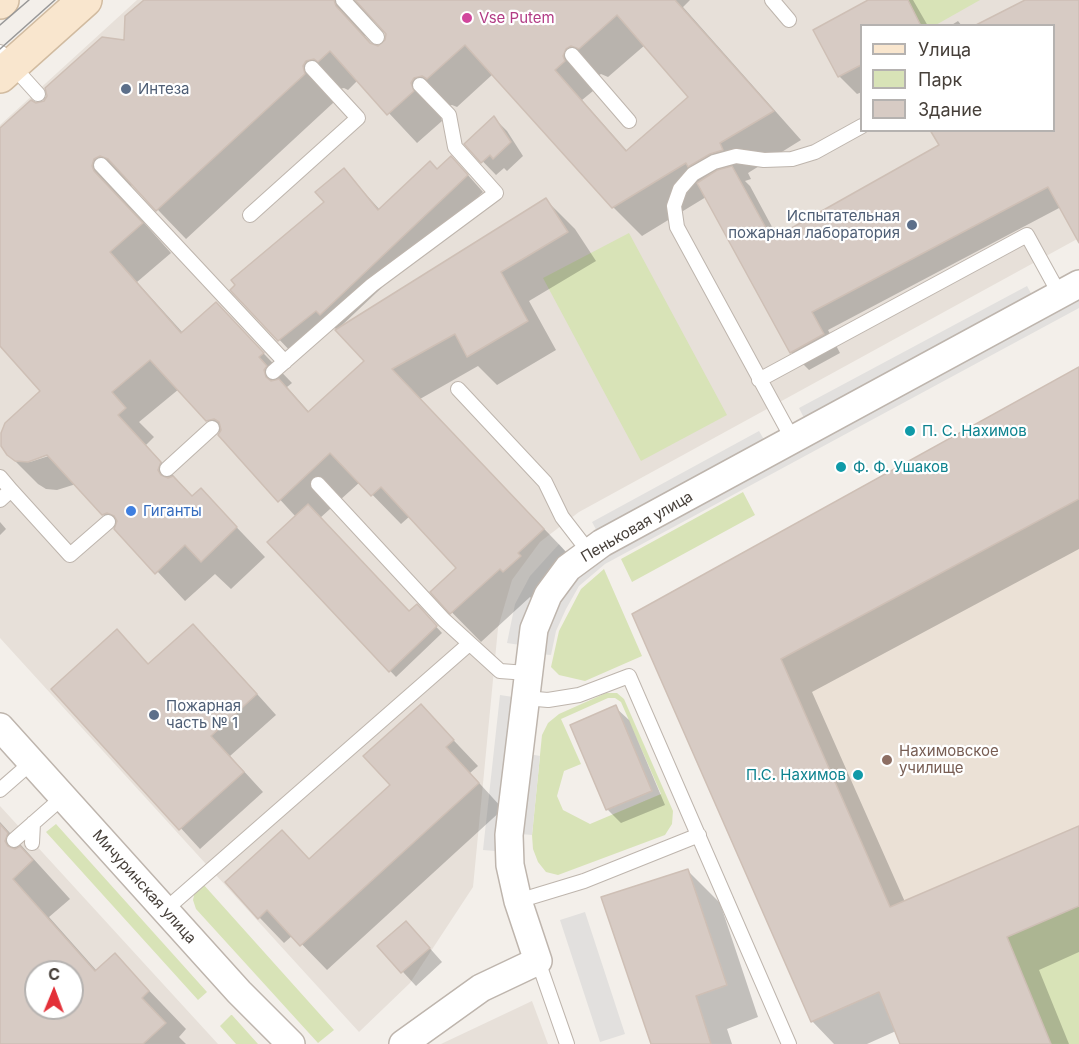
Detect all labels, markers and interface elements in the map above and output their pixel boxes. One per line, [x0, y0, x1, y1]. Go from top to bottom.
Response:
place label: Vse Putem [479, 9, 555, 27]
marker: Vse Putem [460, 11, 474, 25]
legend [860, 24, 1055, 132]
text: Улица [918, 39, 971, 60]
text: Парк [918, 69, 962, 90]
place label: Интеза [138, 80, 189, 98]
marker: Интеза [119, 82, 133, 96]
text: Здание [918, 99, 982, 120]
place label: Испытательная пожарная лаборатория [728, 207, 900, 242]
marker: Испытательная пожарная лаборатория [905, 218, 919, 232]
place label: П. С. Нахимов [922, 422, 1027, 440]
marker: П. С. Нахимов [903, 424, 917, 438]
place label: Ф. Ф. Ушаков [853, 458, 948, 476]
marker: Ф. Ф. Ушаков [834, 460, 848, 474]
street label: Пеньковая улица [578, 488, 696, 566]
place label: Гиганты [143, 502, 202, 520]
marker: Гиганты [124, 504, 138, 518]
place label: Пожарная часть № 1 [166, 697, 241, 732]
marker: Пожарная часть № 1 [147, 708, 161, 722]
place label: Нахимовское училище [899, 742, 999, 777]
marker: Нахимовское училище [880, 753, 894, 767]
place label: П.С. Нахимов [746, 766, 846, 784]
marker: П.С. Нахимов [851, 768, 865, 782]
street label: Мичуринская улица [88, 827, 200, 947]
north arrow [24, 960, 84, 1020]
text: С [48, 964, 60, 984]

